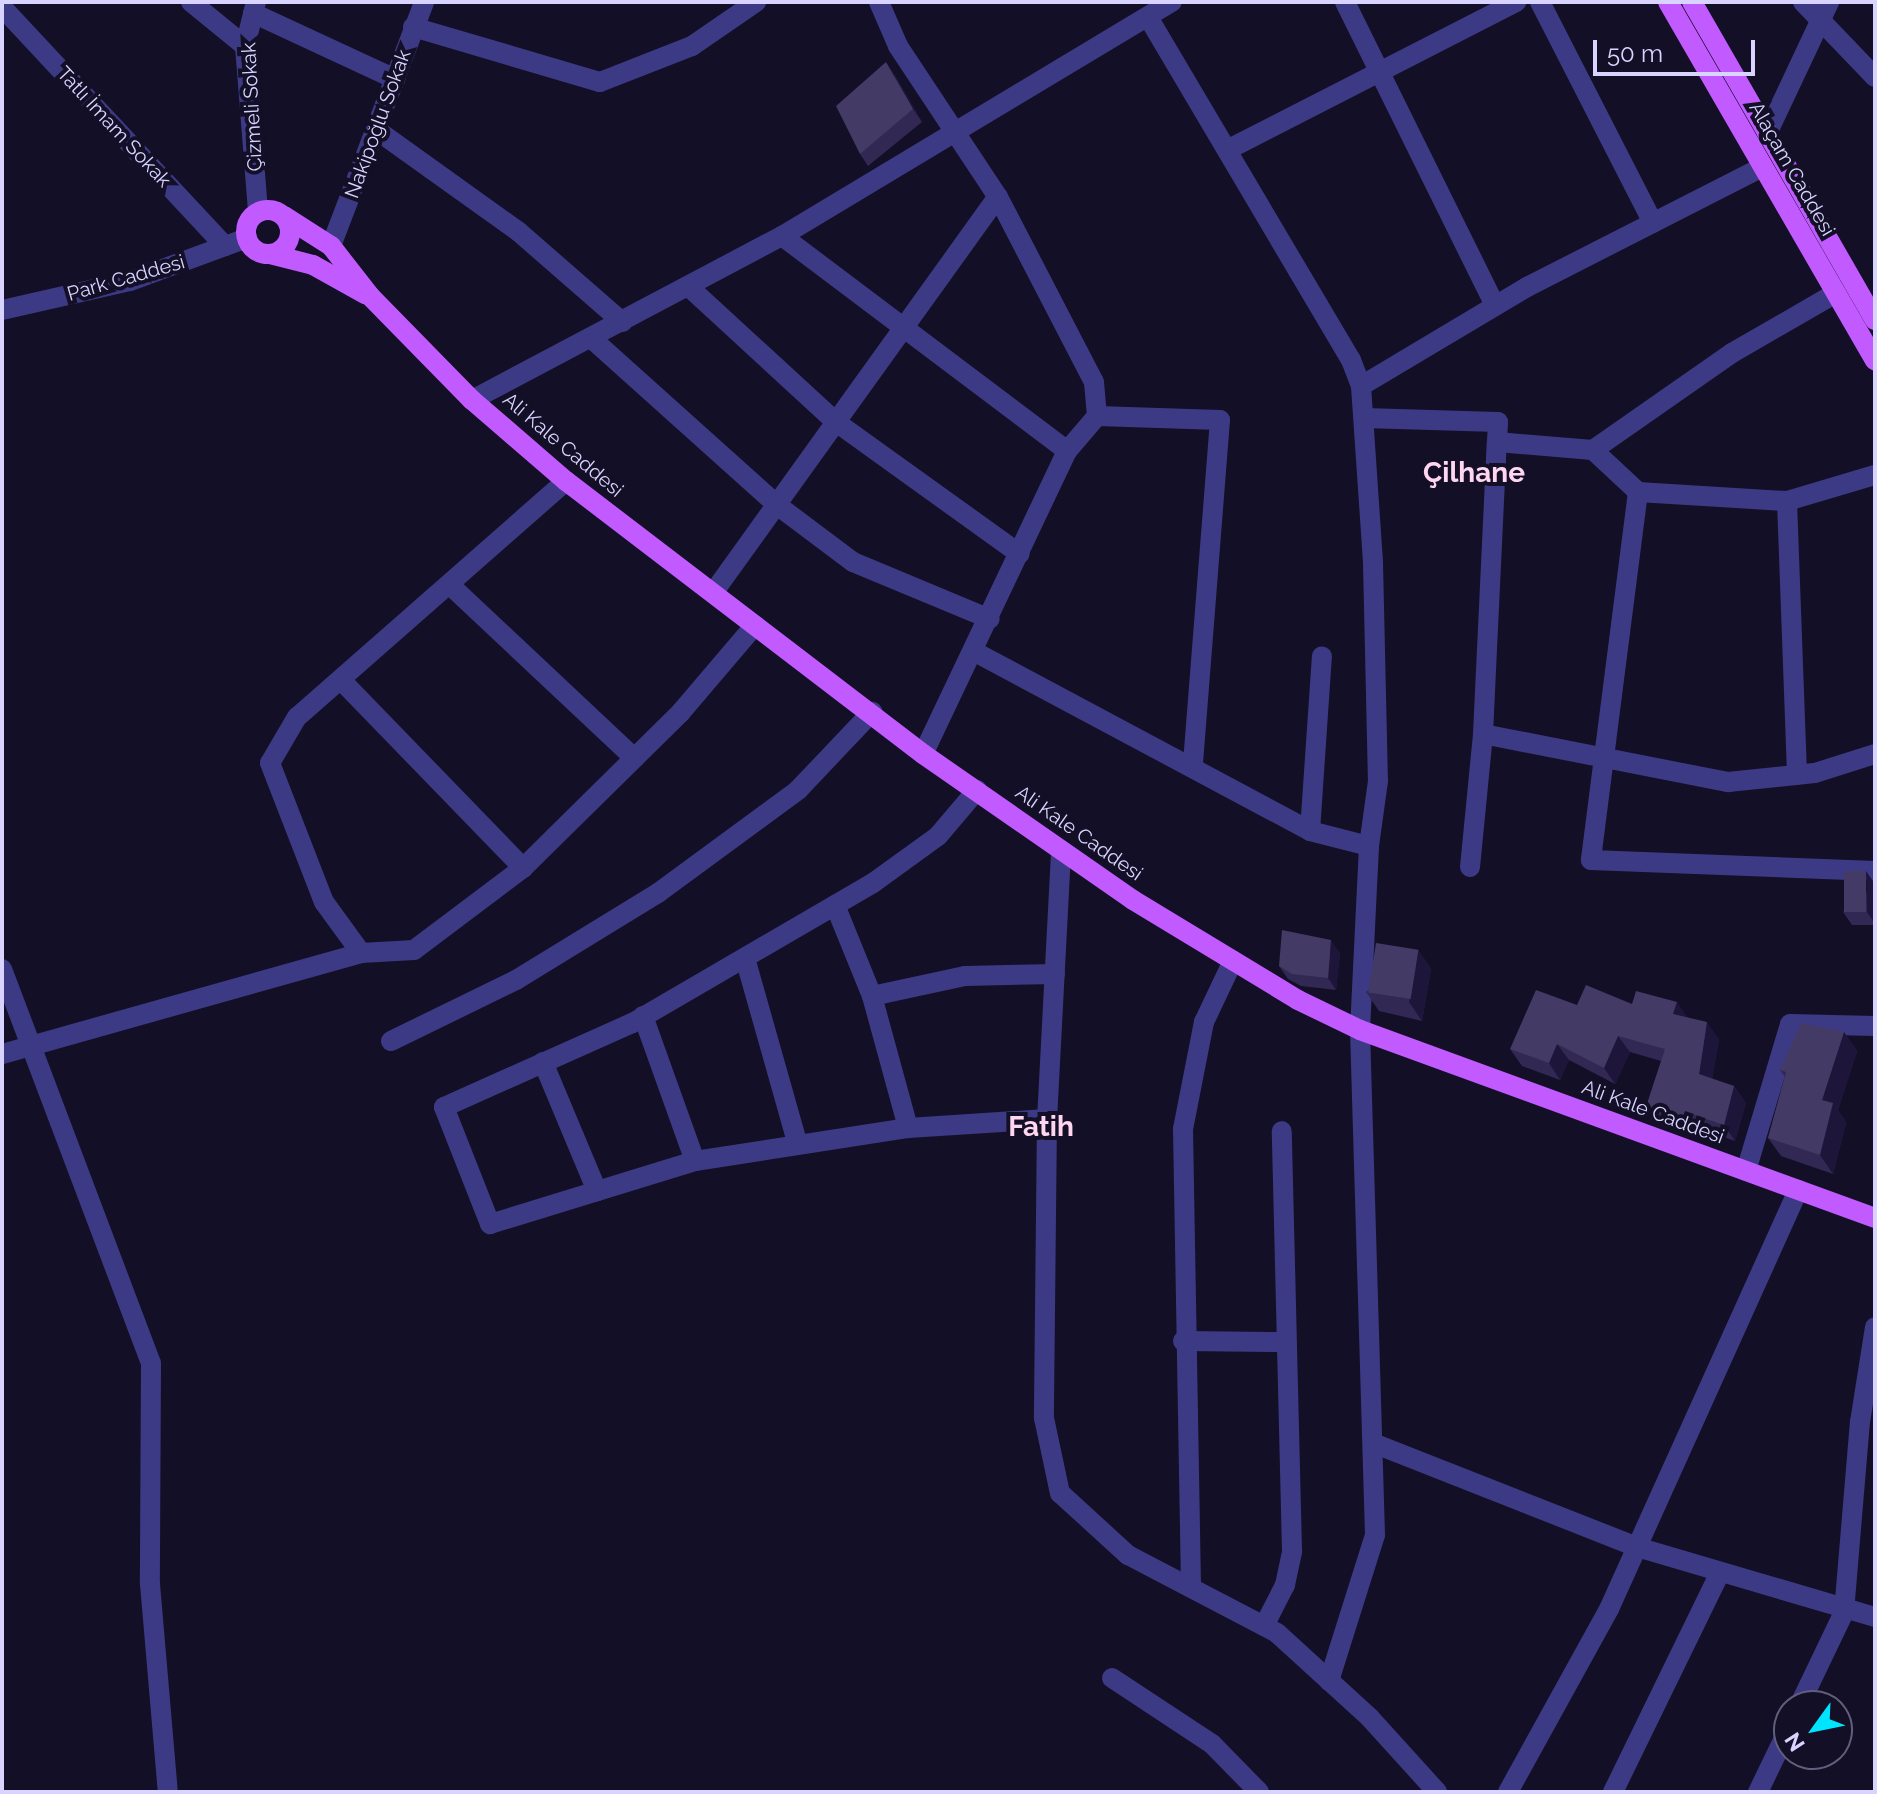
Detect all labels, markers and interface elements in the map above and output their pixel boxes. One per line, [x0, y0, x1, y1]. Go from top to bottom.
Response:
scale bar [1597, 24, 1759, 74]
text: 50 m [1607, 39, 1663, 68]
street label: Çizmeli Sokak [237, 42, 267, 172]
street label: Nakipoğlu Sokak [340, 46, 416, 202]
street label: Tatlı İmam Sokak [52, 62, 176, 192]
street label: Alaçam Caddesi [1744, 98, 1840, 240]
street label: Park Caddesi [64, 250, 188, 306]
street label: Ali Kale Caddesi [498, 388, 628, 502]
district label: Çilhane [1423, 456, 1525, 490]
street label: Ali Kale Caddesi [1011, 780, 1147, 886]
street label: Ali Kale Caddesi [1579, 1075, 1727, 1149]
district label: Fatih [1008, 1110, 1074, 1144]
north arrow [1773, 1690, 1853, 1770]
text: N [1779, 1728, 1810, 1756]

